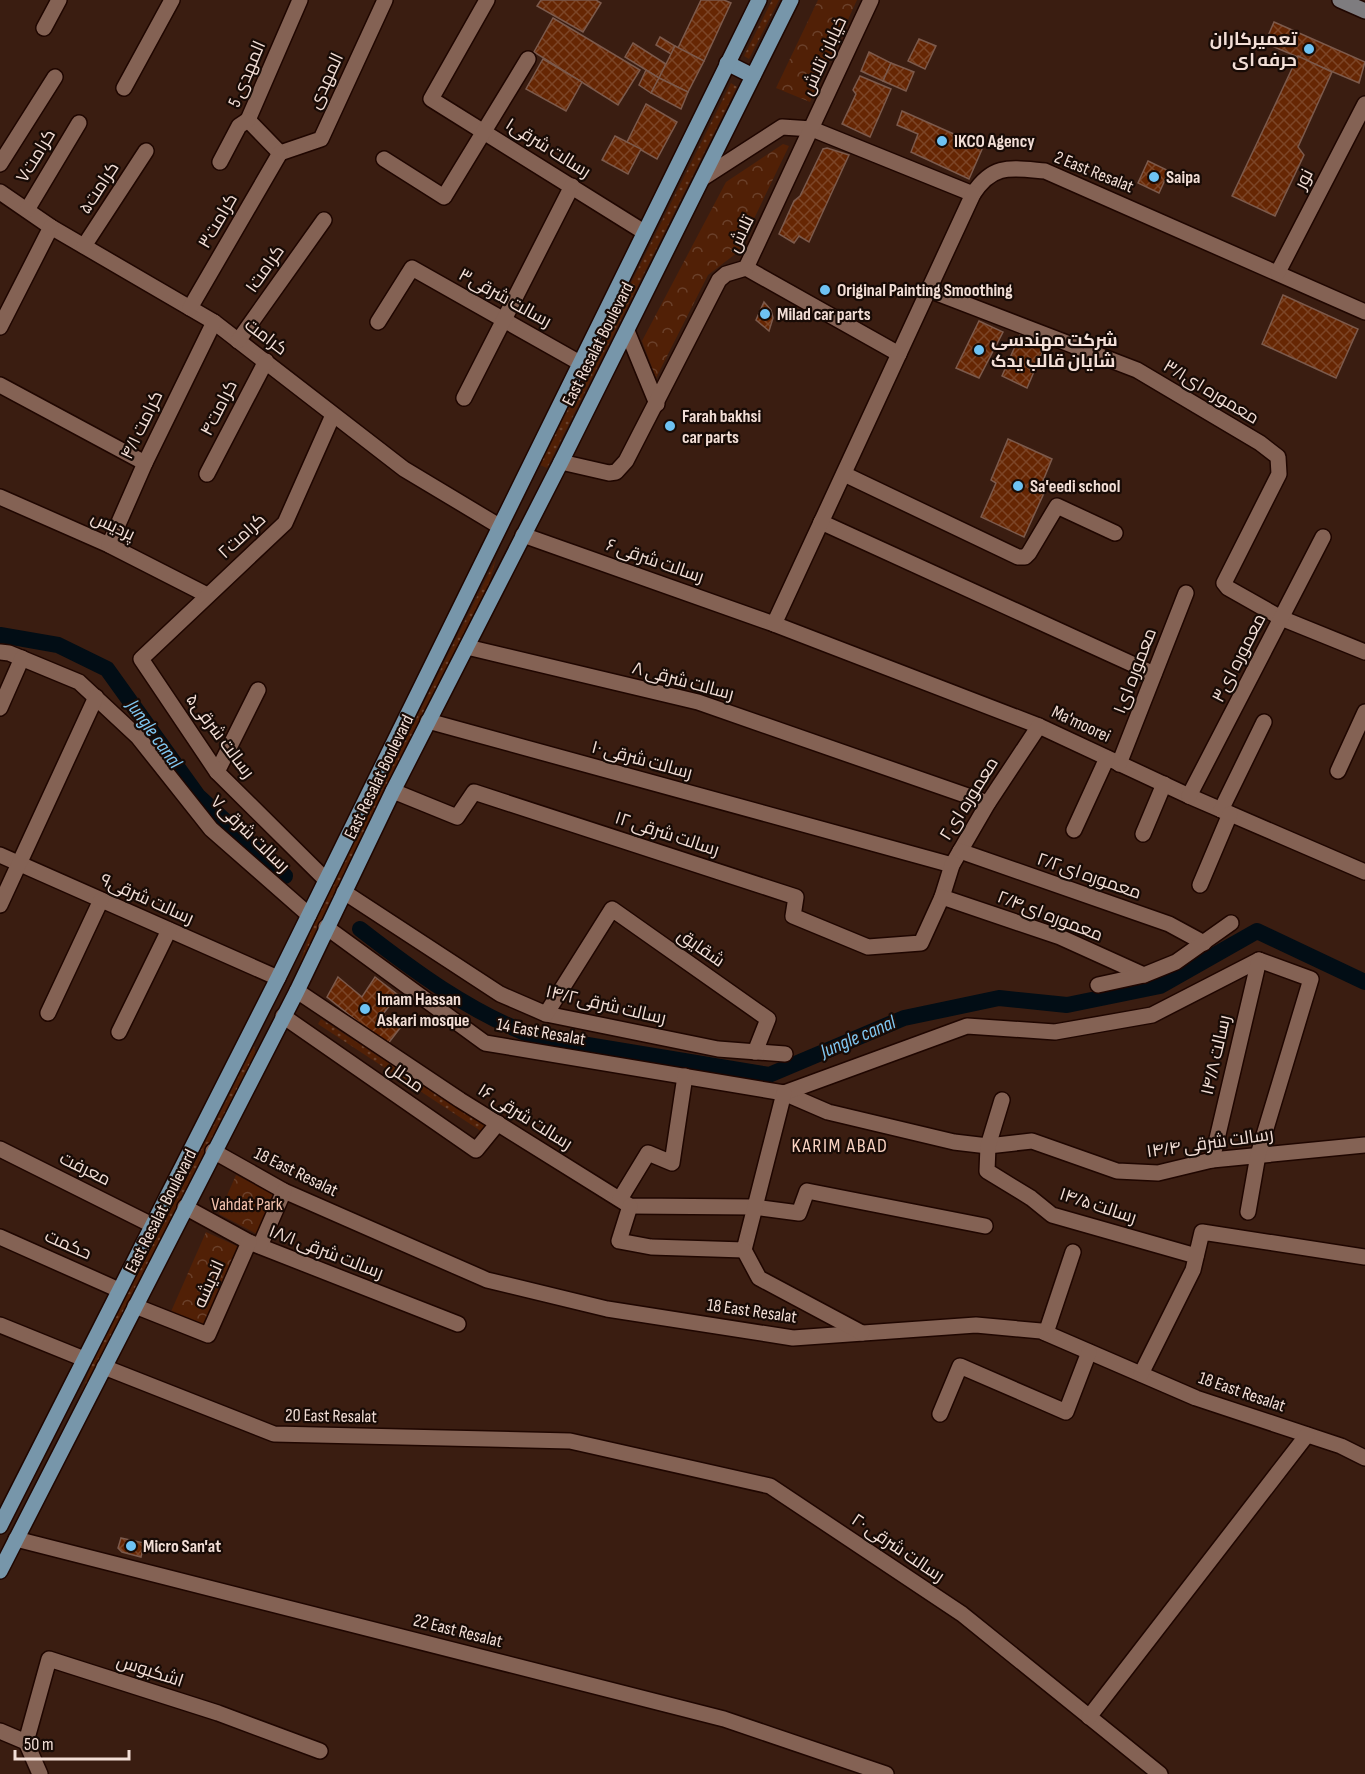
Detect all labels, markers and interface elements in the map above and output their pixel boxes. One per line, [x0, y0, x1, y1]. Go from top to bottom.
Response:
street label: خیابان تلاش [797, 13, 851, 99]
place label: تعمیرکاران حرفه ای [1210, 29, 1297, 71]
street label: المهدی 5 [224, 38, 270, 110]
marker: تعمیرکاران حرفه ای [1302, 42, 1316, 56]
street label: المهدی [304, 50, 348, 112]
street label: رسالت شرقی۱ [502, 114, 594, 182]
street label: کرامت۷ [12, 125, 60, 187]
place label: IKCO Agency [954, 131, 1035, 152]
marker: IKCO Agency [935, 134, 949, 148]
street label: 2 East Resalat [1051, 147, 1137, 198]
street label: کرامت۵ [75, 158, 123, 218]
street label: نور [1290, 165, 1318, 194]
place label: Saipa [1166, 167, 1200, 188]
marker: Saipa [1147, 170, 1161, 184]
street label: کرامت۳ [194, 190, 242, 252]
street label: تلاش [723, 212, 759, 256]
street label: کرامت۱ [241, 241, 289, 297]
street label: رسالت شرقی۳ [455, 264, 555, 332]
street label: East Resalat Boulevard [558, 279, 638, 409]
place label: Original Painting Smoothing [837, 280, 1013, 301]
marker: Original Painting Smoothing [818, 283, 832, 297]
place label: Milad car parts [777, 304, 871, 325]
marker: Milad car parts [758, 307, 772, 321]
street label: کرامت [241, 314, 291, 360]
place label: شرکت مهندسی شایان قالب یدک [991, 330, 1118, 372]
marker: شرکت مهندسی شایان قالب یدک [972, 343, 986, 357]
street label: معموره ای۳/۱ [1159, 355, 1263, 429]
street label: کرامت۴ [196, 377, 242, 439]
street label: کرامت ۴/۱ [116, 387, 168, 463]
place label: Farah bakhsi car parts [682, 406, 761, 448]
marker: Farah bakhsi car parts [663, 419, 677, 433]
place label: Sa'eedi school [1030, 476, 1120, 497]
marker: Sa'eedi school [1011, 479, 1025, 493]
street label: پردیس [87, 507, 139, 546]
street label: کرامت۲ [214, 509, 270, 563]
street label: رسالت شرقی ۶ [603, 534, 707, 588]
street label: معموره ای۳ [1208, 610, 1270, 706]
street label: معموره ای۱ [1109, 625, 1161, 717]
street label: رسالت شرقی ۸ [630, 657, 736, 705]
street label: رسالت شرقی۵ [181, 690, 259, 782]
water label: Jungle canal [120, 694, 188, 774]
street label: Ma'moorei [1048, 701, 1114, 747]
street label: East Resalat Boulevard [340, 711, 418, 843]
street label: رسالت شرقی ۱۰ [589, 736, 695, 784]
street label: معموره ای۲ [935, 754, 1003, 844]
street label: رسالت شرقی۷ [206, 791, 294, 877]
street label: رسالت شرقی ۱۲ [612, 807, 722, 861]
street label: معموره ای۲/۲ [1034, 848, 1144, 904]
street label: رسالت شرقی۹ [97, 869, 197, 929]
street label: معموره ای۲/۴ [994, 886, 1106, 946]
street label: شقایق [673, 924, 729, 973]
street label: رسالت شرقی۱۴/۲ [544, 981, 668, 1029]
place label: Imam Hassan Askari mosque [376, 989, 470, 1031]
marker: Imam Hassan Askari mosque [358, 1002, 372, 1016]
water label: Jungle canal [816, 1010, 900, 1064]
street label: رسالت ۱۴/۸ [1197, 1013, 1235, 1097]
street label: 14 East Resalat [495, 1014, 588, 1050]
street label: محلل [382, 1057, 428, 1097]
street label: رسالت شرقی ۱۶ [474, 1080, 576, 1154]
street label: رسالت شرقی ۱۴/۴ [1145, 1124, 1275, 1162]
district label: KARIM ABAD [792, 1134, 888, 1158]
street label: 18 East Resalat [251, 1143, 342, 1201]
street label: East Resalat Boulevard [121, 1146, 201, 1276]
street label: معرفت [56, 1148, 114, 1190]
street label: رسالت ۱۴/۵ [1057, 1184, 1139, 1228]
park label: Vahdat Park [211, 1194, 283, 1215]
street label: رسالت شرقی ۱۸/۱ [266, 1220, 386, 1284]
street label: حکمت [41, 1226, 95, 1264]
street label: اندیشه [189, 1257, 229, 1311]
street label: 18 East Resalat [706, 1294, 799, 1328]
street label: 18 East Resalat [1196, 1367, 1289, 1417]
street label: 20 East Resalat [285, 1405, 377, 1427]
street label: رسالت شرقی ۲۰ [848, 1509, 948, 1587]
place label: Micro San'at [143, 1536, 221, 1557]
marker: Micro San'at [124, 1539, 138, 1553]
street label: 22 East Resalat [411, 1610, 505, 1652]
street label: اشکبوس [114, 1650, 186, 1692]
scale bar [15, 1723, 129, 1761]
text: 50 m [24, 1734, 54, 1755]

